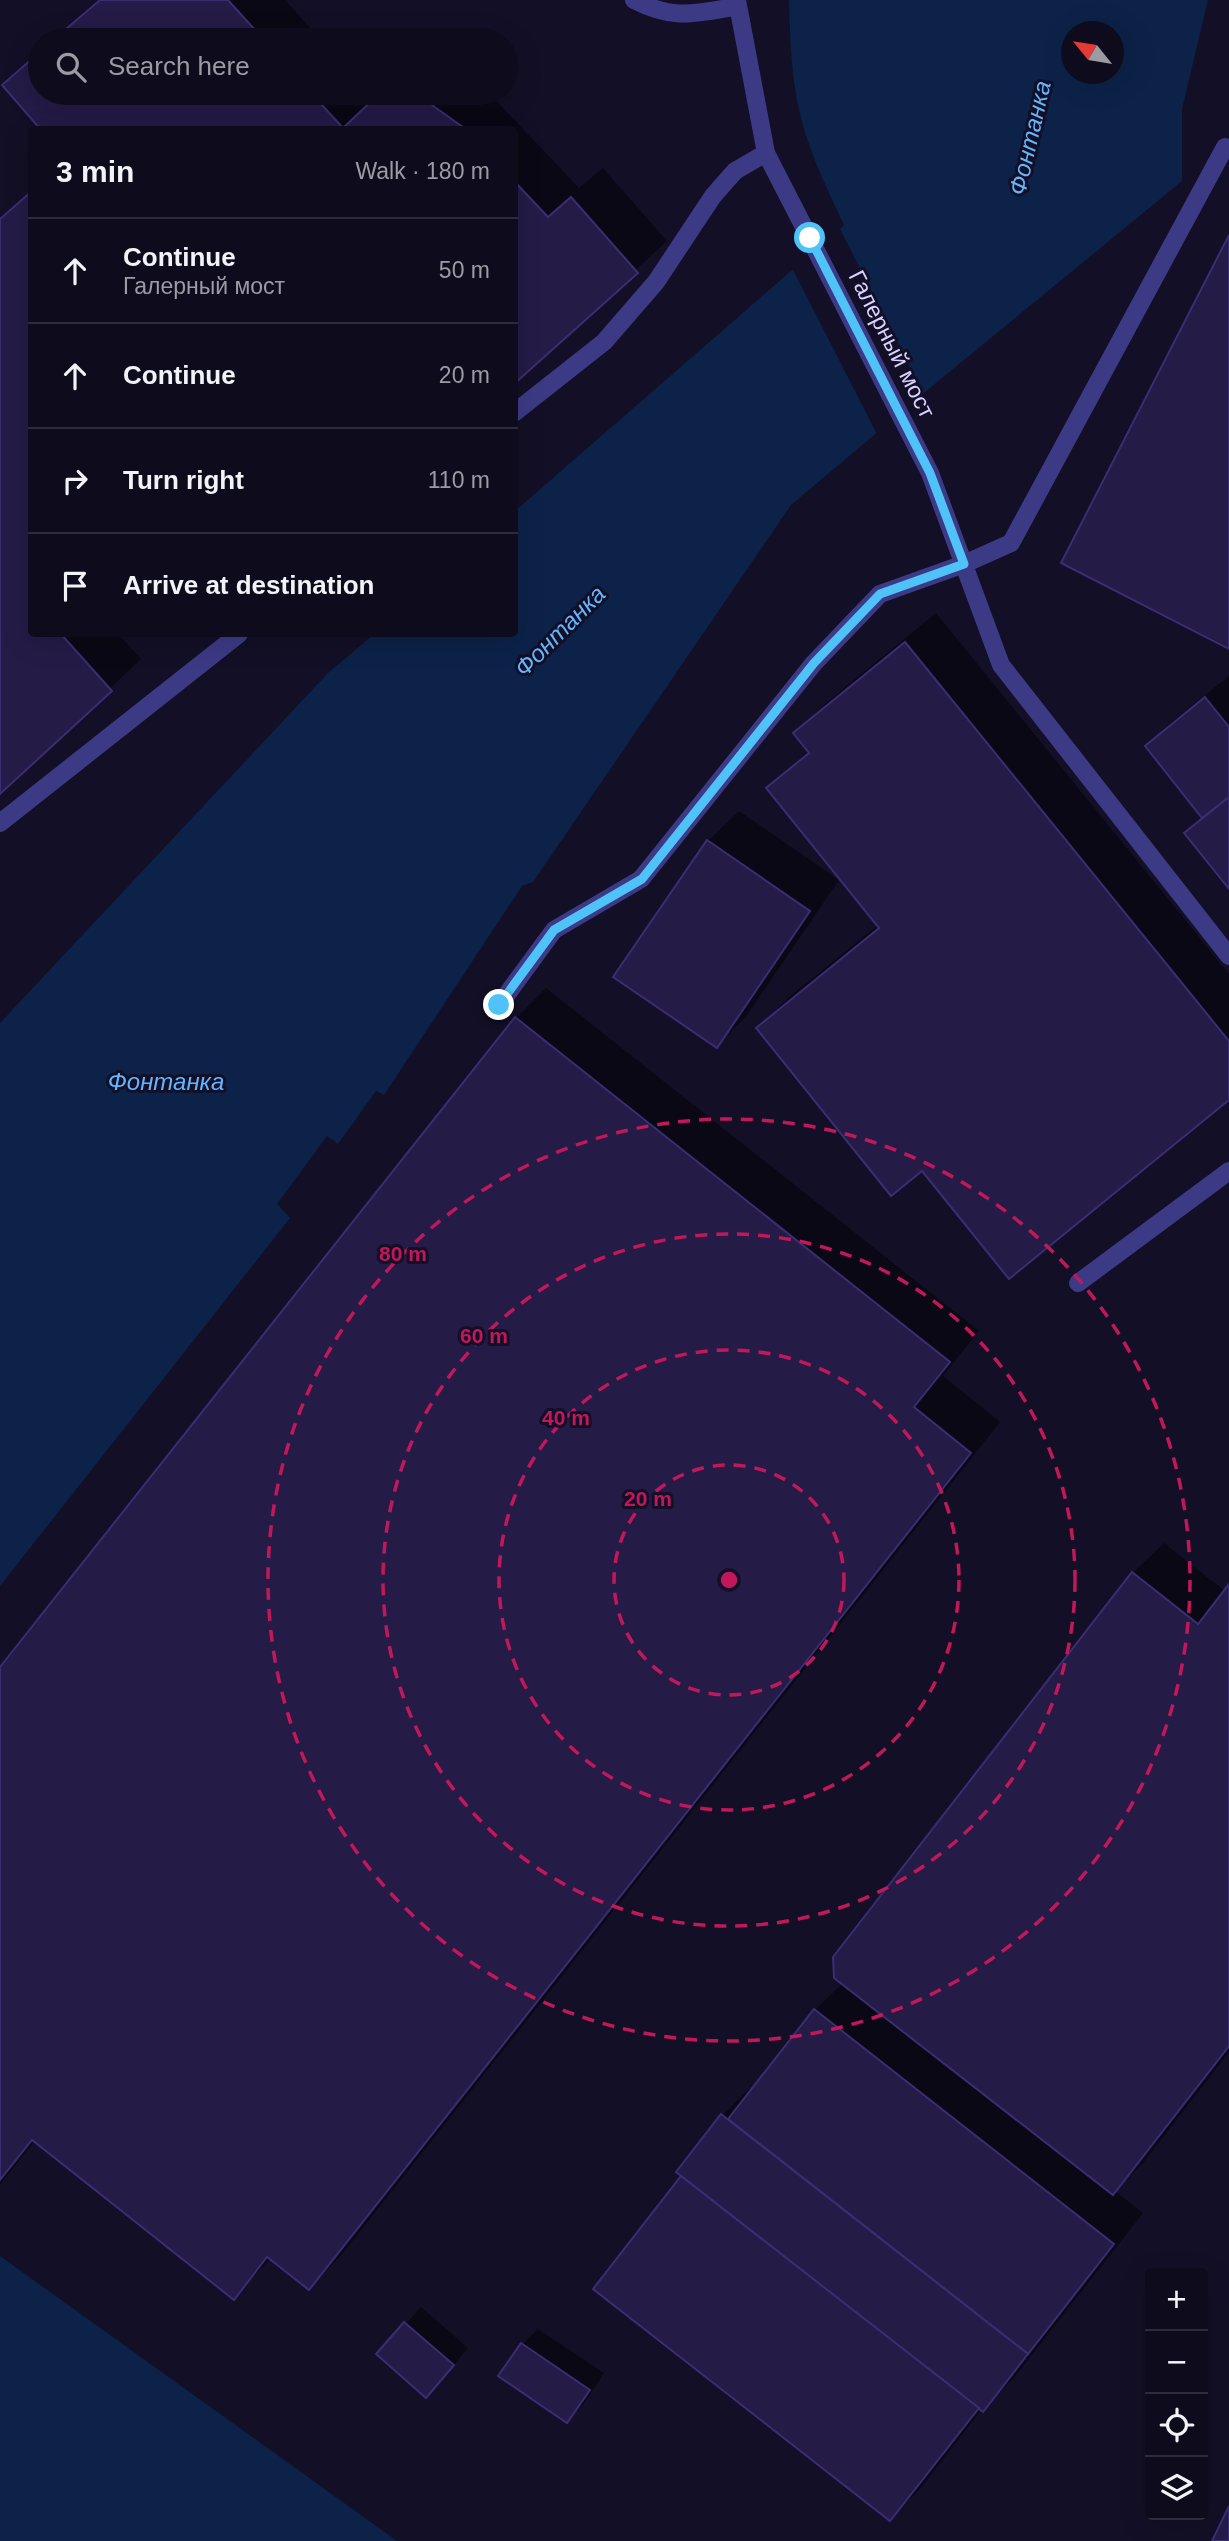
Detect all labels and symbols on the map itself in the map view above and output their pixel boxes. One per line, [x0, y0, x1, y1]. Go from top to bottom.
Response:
north arrow [1061, 21, 1124, 84]
water label: Фонтанка [1003, 78, 1056, 198]
route start [794, 222, 825, 253]
street label: Галерный мост [844, 266, 941, 423]
water label: Фонтанка [509, 580, 610, 681]
route end [483, 989, 514, 1020]
water label: Фонтанка [108, 1068, 224, 1095]
text: 80 m [379, 1242, 427, 1265]
text: 60 m [460, 1324, 508, 1347]
text: 40 m [542, 1406, 590, 1429]
text: 20 m [624, 1487, 672, 1510]
centre of rings [717, 1568, 741, 1592]

